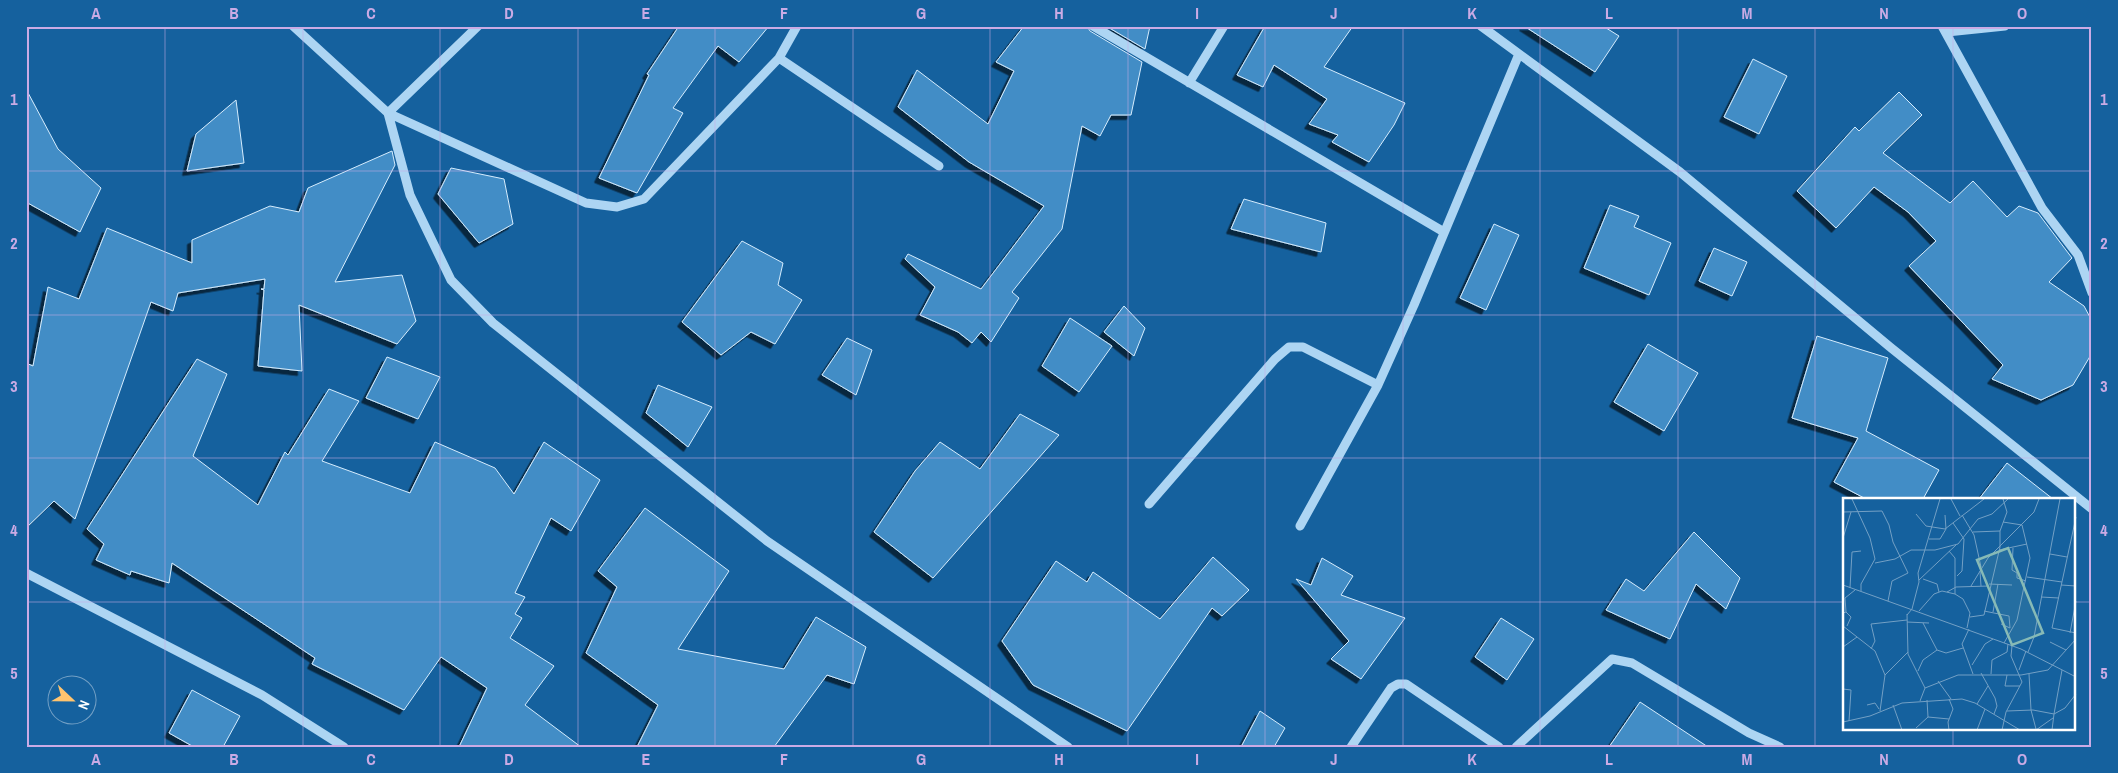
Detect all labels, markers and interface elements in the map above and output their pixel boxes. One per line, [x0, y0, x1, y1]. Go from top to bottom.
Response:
text: A [91, 2, 101, 24]
text: B [229, 2, 239, 24]
text: C [366, 2, 376, 24]
text: D [504, 2, 514, 24]
text: E [642, 2, 651, 24]
text: F [780, 2, 788, 24]
text: G [916, 2, 926, 24]
text: H [1054, 2, 1064, 24]
text: I [1195, 2, 1199, 24]
text: J [1330, 2, 1338, 24]
text: K [1467, 2, 1477, 24]
text: L [1605, 2, 1613, 24]
text: M [1742, 2, 1753, 24]
text: N [1879, 2, 1889, 24]
text: O [2017, 2, 2027, 24]
text: 1 [10, 88, 18, 110]
text: 1 [2100, 88, 2108, 110]
text: 2 [10, 232, 18, 254]
text: 2 [2100, 232, 2108, 254]
text: 3 [10, 375, 18, 397]
text: 3 [2100, 375, 2108, 397]
inset map [1843, 498, 2076, 730]
text: 4 [10, 519, 18, 541]
text: 4 [2100, 519, 2108, 541]
text: 5 [10, 662, 18, 684]
text: 5 [2100, 662, 2108, 684]
north arrow [48, 676, 98, 726]
text: N [74, 698, 94, 712]
text: A [91, 748, 101, 770]
text: B [229, 748, 239, 770]
text: C [366, 748, 376, 770]
text: D [504, 748, 514, 770]
text: E [642, 748, 651, 770]
text: F [780, 748, 788, 770]
text: G [916, 748, 926, 770]
text: H [1054, 748, 1064, 770]
text: I [1195, 748, 1199, 770]
text: J [1330, 748, 1338, 770]
text: K [1467, 748, 1477, 770]
text: L [1605, 748, 1613, 770]
text: M [1742, 748, 1753, 770]
text: N [1879, 748, 1889, 770]
text: O [2017, 748, 2027, 770]

